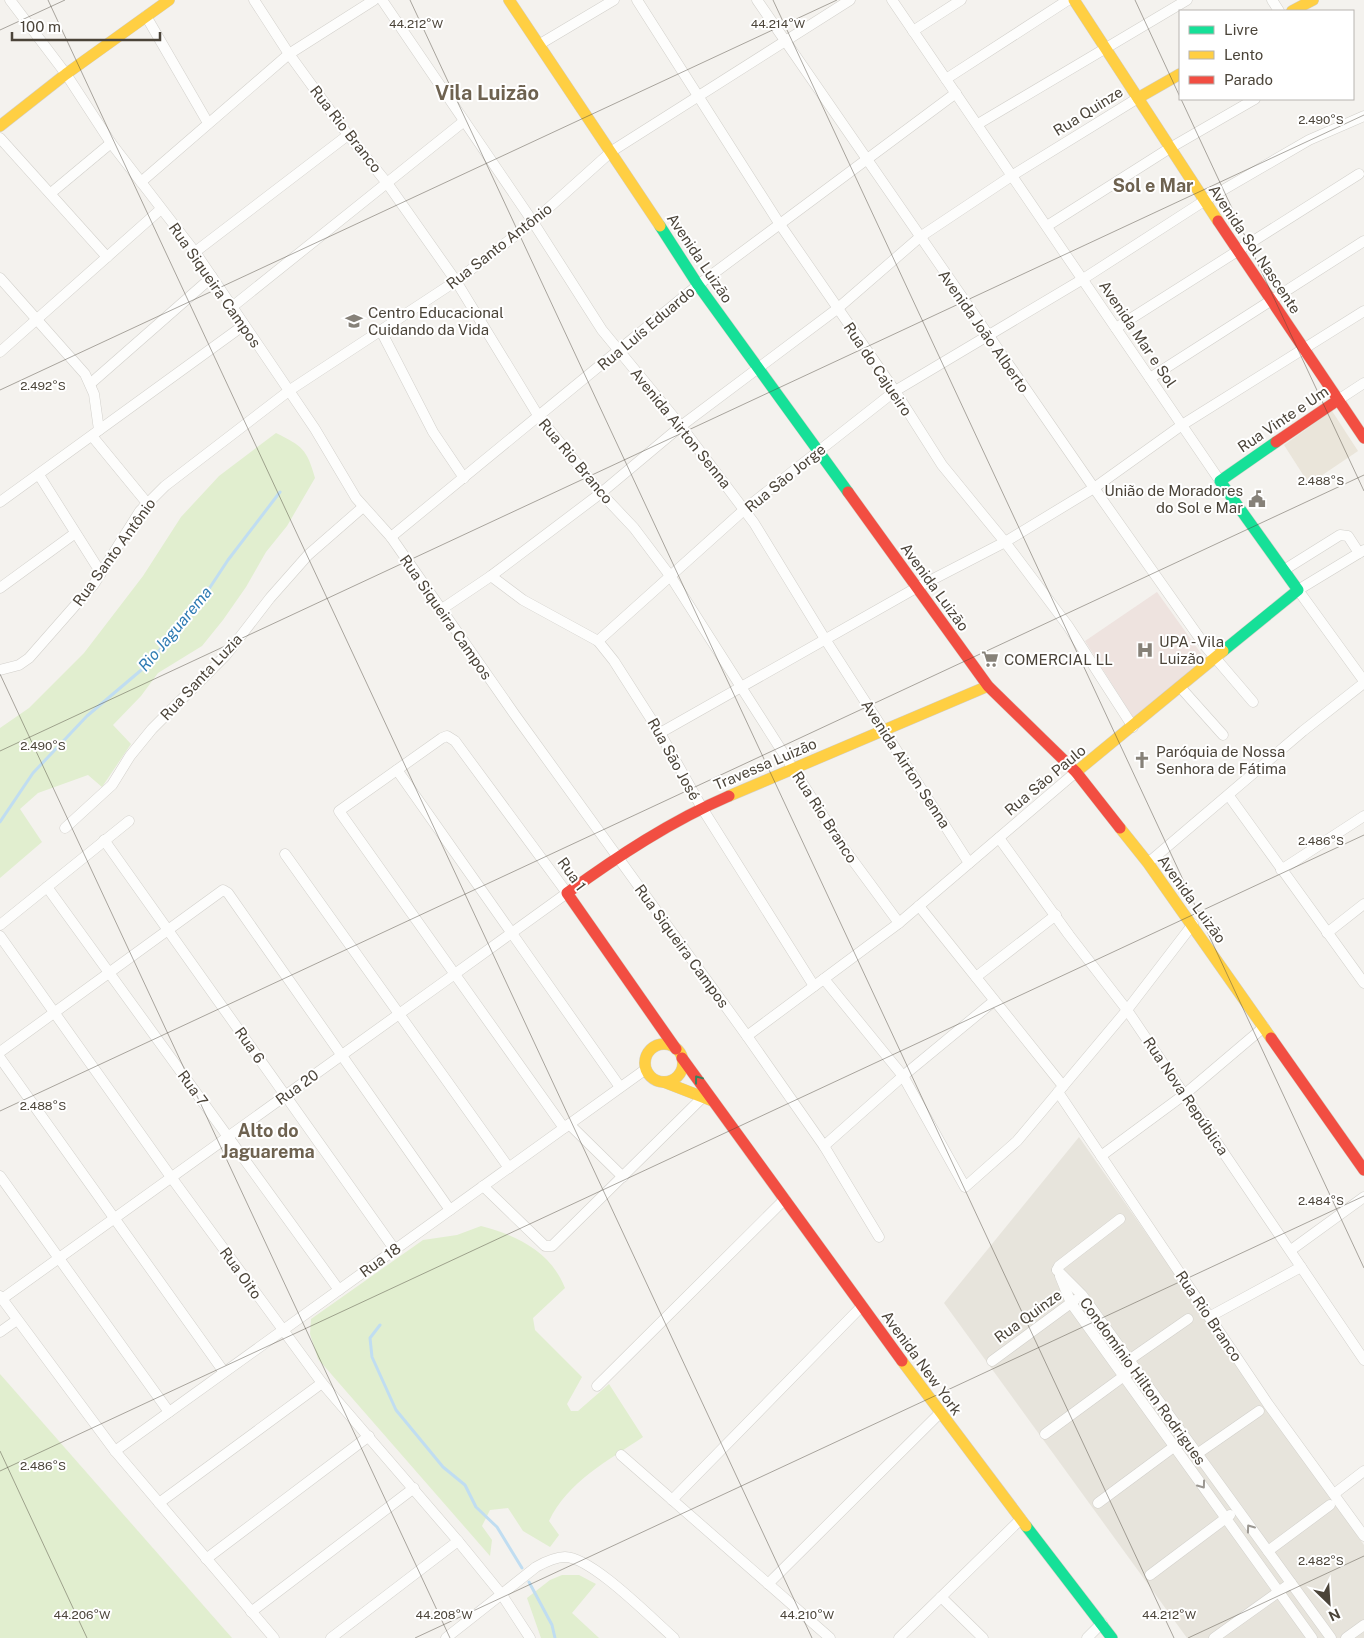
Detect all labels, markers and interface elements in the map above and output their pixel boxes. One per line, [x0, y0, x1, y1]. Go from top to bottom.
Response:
scale bar [12, 10, 160, 42]
legend [1179, 10, 1354, 100]
text: 44.212°W [389, 17, 444, 31]
text: 44.214°W [751, 17, 806, 31]
text: 100 m [20, 18, 61, 35]
text: Livre [1224, 21, 1258, 38]
text: Lento [1224, 46, 1263, 63]
text: Parado [1224, 71, 1273, 88]
district label: Vila Luizão [435, 81, 539, 105]
street label: Rua Rio Branco [307, 82, 385, 176]
street label: Rua Quinze [1050, 83, 1126, 139]
text: 2.490°S [1298, 113, 1344, 127]
district label: Sol e Mar [1112, 175, 1194, 196]
street label: Avenida Sol Nascente [1206, 181, 1304, 317]
street label: Rua Santo Antônio [443, 200, 555, 292]
street label: Avenida Luizão [664, 210, 736, 306]
street label: Rua Siqueira Campos [165, 219, 265, 351]
street label: Avenida João Alberto [935, 266, 1033, 396]
street label: Avenida Mar e Sol [1096, 277, 1180, 391]
street label: Rua Luís Eduardo [594, 282, 698, 374]
place label: Centro Educacional Cuidando da Vida [368, 304, 504, 338]
school or university icon: Centro Educacional Cuidando da Vida [344, 311, 364, 331]
street label: Rua do Cajueiro [840, 319, 916, 419]
street label: Avenida Airton Senna [627, 365, 735, 491]
text: 2.492°S [20, 379, 66, 393]
street label: Rua Vinte e Um [1234, 382, 1332, 456]
street label: Rua Rio Branco [536, 415, 616, 507]
street label: Rua São Jorge [741, 440, 829, 516]
text: 2.488°S [1298, 474, 1344, 488]
place label: União de Moradores do Sol e Mar [1104, 482, 1243, 516]
public building icon: União de Moradores do Sol e Mar [1247, 489, 1267, 509]
street label: Rua Santo Antônio [69, 495, 159, 609]
street label: Avenida Luizão [898, 540, 972, 634]
street label: Rua Siqueira Campos [396, 551, 496, 683]
water label: Rio Jaguarema [134, 583, 216, 675]
street label: Rua Santa Luzia [157, 630, 245, 724]
place label: UPA - Vila Luizão [1159, 633, 1224, 667]
hospital icon: UPA - Vila Luizão [1135, 640, 1155, 660]
supermarket icon: COMERCIAL LL [980, 649, 1000, 669]
place label: COMERCIAL LL [1004, 651, 1113, 668]
street label: Avenida Airton Senna [858, 697, 954, 831]
street label: Rua São José [644, 715, 704, 803]
street label: Travessa Luizão [711, 735, 819, 793]
text: 2.490°S [20, 739, 66, 753]
street label: Rua São Paulo [1001, 741, 1089, 819]
place label: Paróquia de Nossa Senhora de Fátima [1156, 743, 1286, 777]
church icon: Paróquia de Nossa Senhora de Fátima [1132, 750, 1152, 770]
street label: Rua Rio Branco [789, 768, 861, 866]
text: 2.486°S [1298, 834, 1344, 848]
street label: Avenida Luizão [1155, 852, 1229, 946]
street label: Rua 1 [554, 854, 590, 894]
street label: Rua Siqueira Campos [632, 881, 732, 1011]
street label: Rua 6 [232, 1024, 268, 1066]
street label: Rua Nova República [1140, 1034, 1232, 1158]
street label: Rua 20 [272, 1066, 322, 1108]
street label: Rua 7 [174, 1067, 212, 1109]
one-way arrow [695, 1075, 704, 1085]
text: 2.488°S [20, 1099, 66, 1113]
district label: Alto do Jaguarema [221, 1120, 315, 1162]
text: 2.484°S [1298, 1194, 1344, 1208]
street label: Rua 18 [356, 1239, 404, 1281]
street label: Rua Oito [217, 1244, 265, 1302]
street label: Rua Rio Branco [1172, 1267, 1246, 1365]
street label: Rua Quinze [991, 1286, 1065, 1346]
street label: Condomínio Hilton Rodrigues [1077, 1294, 1209, 1468]
street label: Avenida New York [878, 1308, 966, 1418]
text: 2.486°S [20, 1459, 66, 1473]
one-way arrow [1196, 1479, 1204, 1488]
one-way arrow [1248, 1525, 1256, 1534]
text: 2.482°S [1298, 1554, 1344, 1568]
north arrow [1304, 1578, 1354, 1628]
text: N [1326, 1605, 1343, 1624]
text: 44.206°W [54, 1608, 111, 1622]
text: 44.208°W [415, 1608, 473, 1622]
text: 44.210°W [780, 1608, 835, 1622]
text: 44.212°W [1142, 1608, 1197, 1622]

